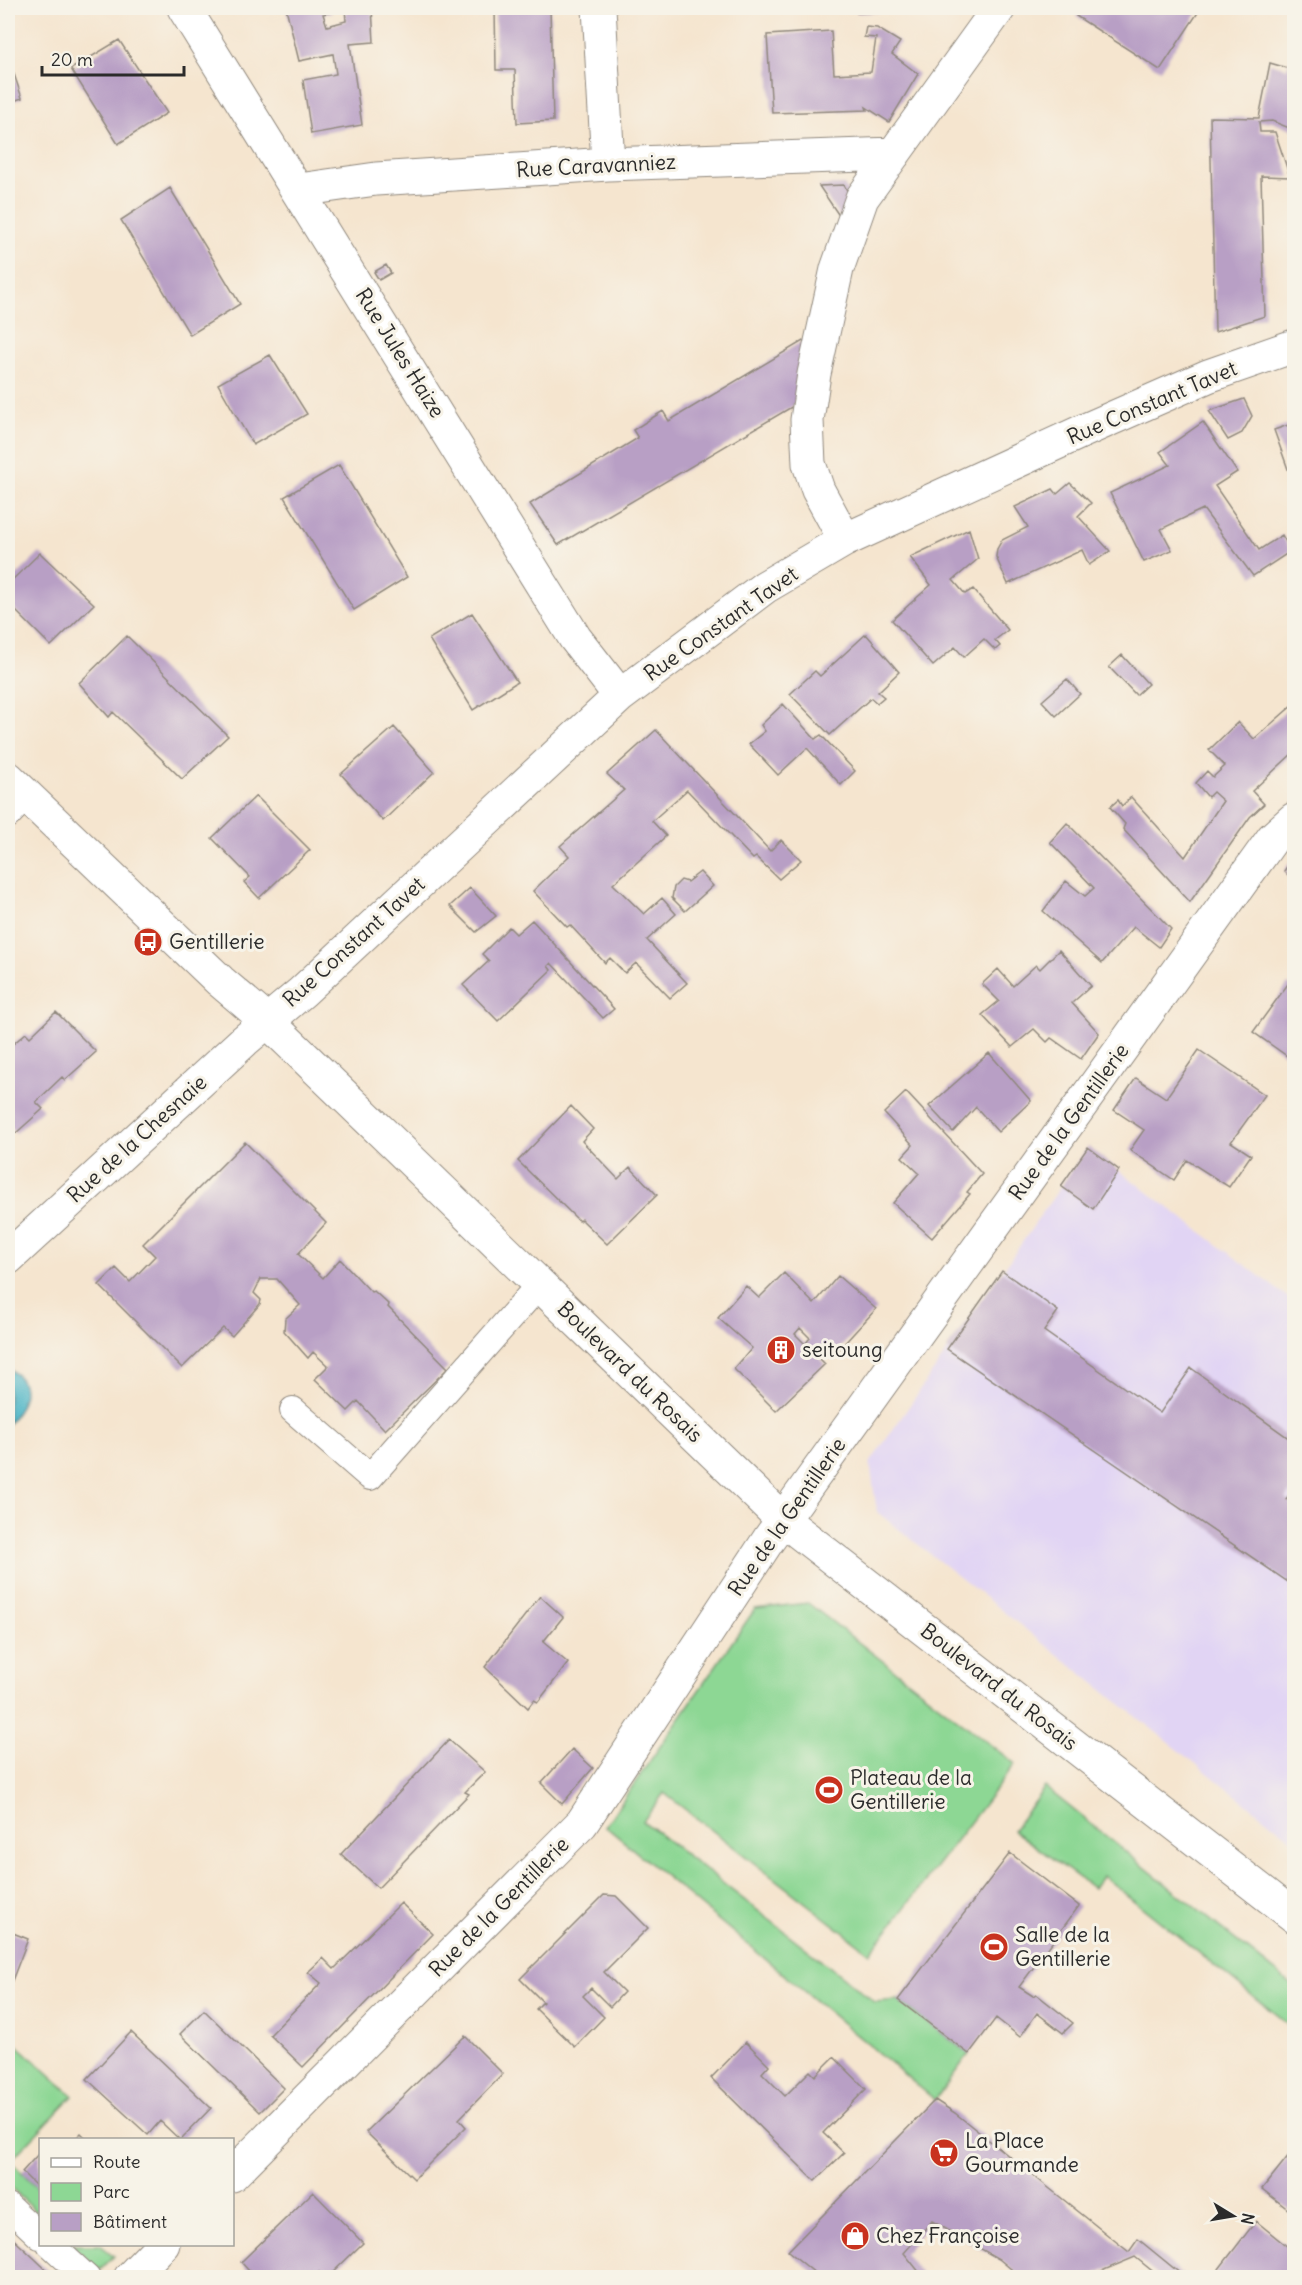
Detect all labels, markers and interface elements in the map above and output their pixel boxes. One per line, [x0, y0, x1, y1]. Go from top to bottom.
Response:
scale bar [42, 39, 184, 77]
text: 20 m [51, 48, 93, 71]
street label: Rue Caravanniez [515, 148, 677, 183]
street label: Rue Jules Haize [350, 283, 451, 423]
street label: Rue Constant Tavet [1063, 355, 1241, 451]
street label: Rue Constant Tavet [638, 560, 803, 687]
street label: Rue Constant Tavet [277, 871, 430, 1013]
bus stop icon: Gentillerie [132, 926, 164, 958]
place label: Gentillerie [169, 928, 265, 955]
street label: Rue de la Gentillerie [1003, 1038, 1135, 1205]
street label: Rue de la Chesnaie [61, 1069, 212, 1209]
street label: Boulevard du Rosais [552, 1295, 709, 1448]
building icon: seitoung [765, 1334, 797, 1366]
place label: seitoung [802, 1336, 883, 1363]
street label: Rue de la Gentillerie [722, 1432, 851, 1601]
street label: Boulevard du Rosais [915, 1617, 1083, 1756]
place label: Plateau de la Gentillerie [850, 1764, 972, 1815]
sports icon: Plateau de la Gentillerie [813, 1774, 845, 1806]
street label: Rue de la Gentillerie [423, 1831, 574, 1982]
place label: Salle de la Gentillerie [1015, 1921, 1111, 1972]
sports icon: Salle de la Gentillerie [978, 1931, 1010, 1963]
place label: La Place Gourmande [965, 2127, 1079, 2178]
supermarket icon: La Place Gourmande [928, 2137, 960, 2169]
legend [39, 2138, 234, 2246]
text: Route [93, 2150, 141, 2173]
text: Parc [93, 2180, 130, 2203]
north arrow [1203, 2186, 1263, 2246]
text: Bâtiment [93, 2210, 167, 2233]
text: N [1237, 2212, 1259, 2226]
shop icon: Chez Françoise [839, 2220, 871, 2252]
place label: Chez Françoise [876, 2222, 1020, 2249]

